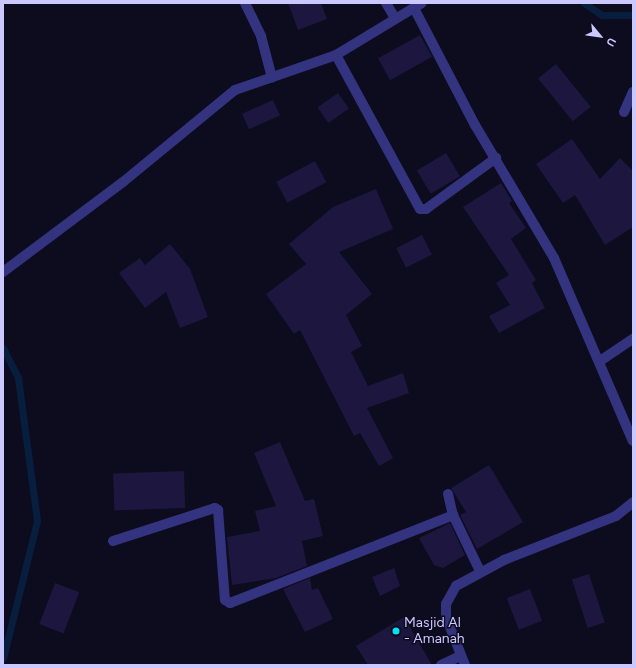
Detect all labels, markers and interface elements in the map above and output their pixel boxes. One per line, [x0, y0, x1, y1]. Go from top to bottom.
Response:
north arrow [580, 16, 620, 56]
text: U [603, 36, 618, 49]
place label: Masjid Al - Amanah [404, 615, 465, 648]
marker: Masjid Al - Amanah [391, 626, 401, 636]

